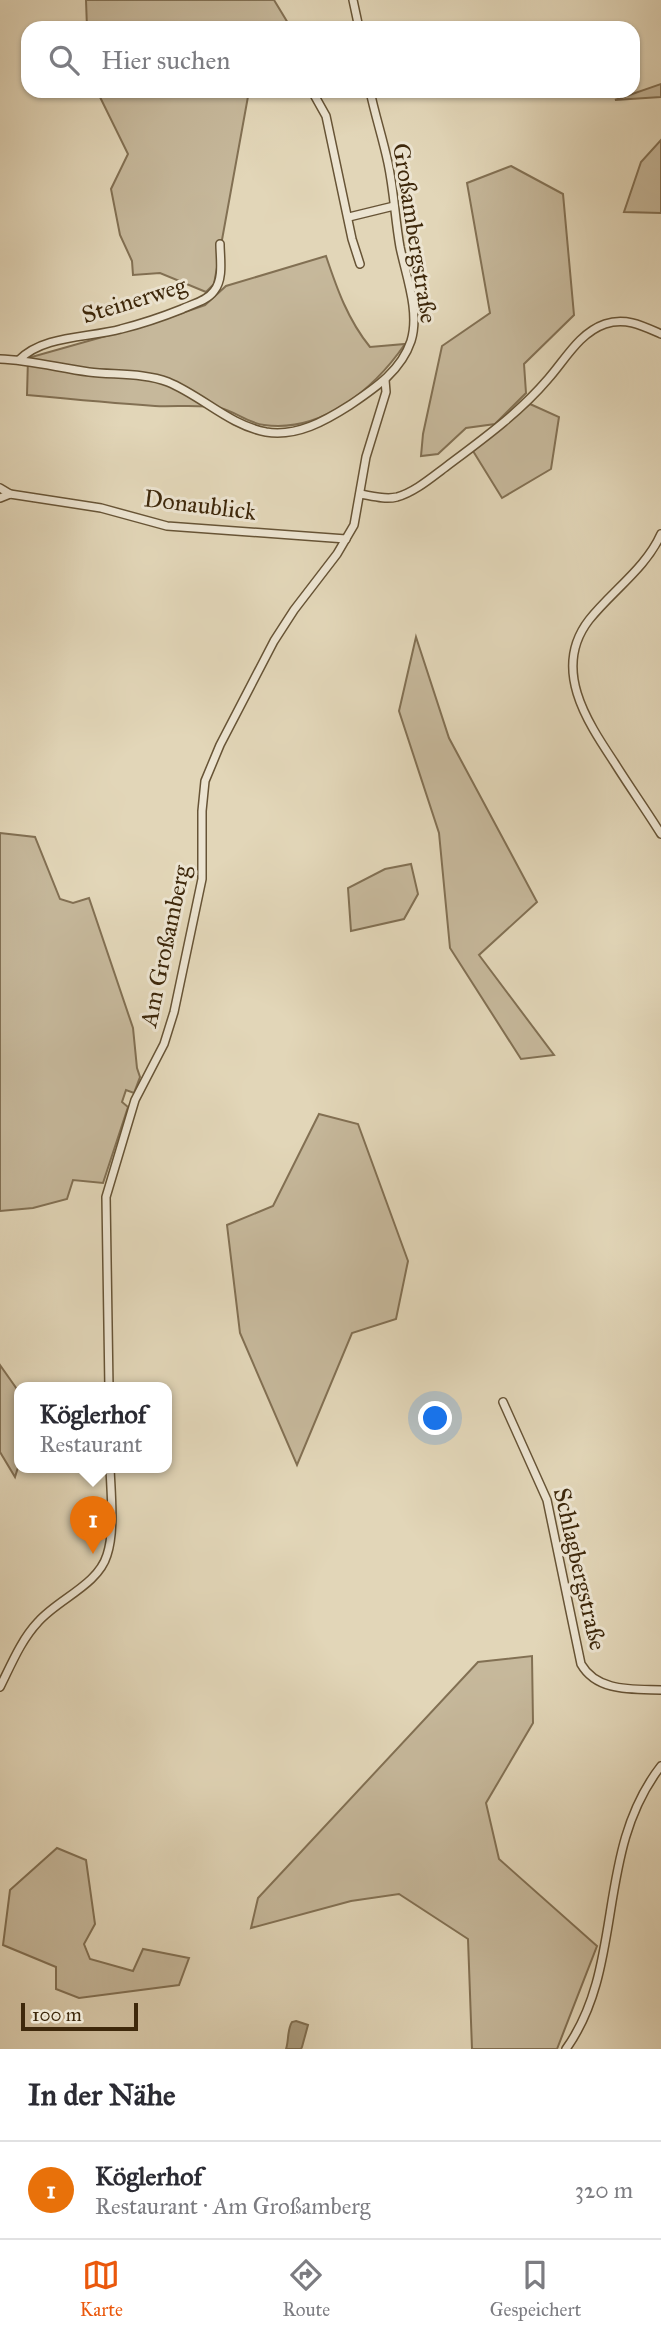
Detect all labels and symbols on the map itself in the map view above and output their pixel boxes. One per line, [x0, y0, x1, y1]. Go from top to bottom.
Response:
street label: Großambergstraße [386, 141, 444, 325]
street label: Steinerweg [78, 270, 191, 330]
street label: Donaublick [142, 483, 259, 527]
street label: Am Großamberg [133, 862, 197, 1031]
your location [418, 1401, 452, 1435]
street label: Schlagbergstraße [547, 1485, 613, 1653]
pin: 1 [70, 1496, 116, 1554]
scale bar [21, 2000, 138, 2032]

